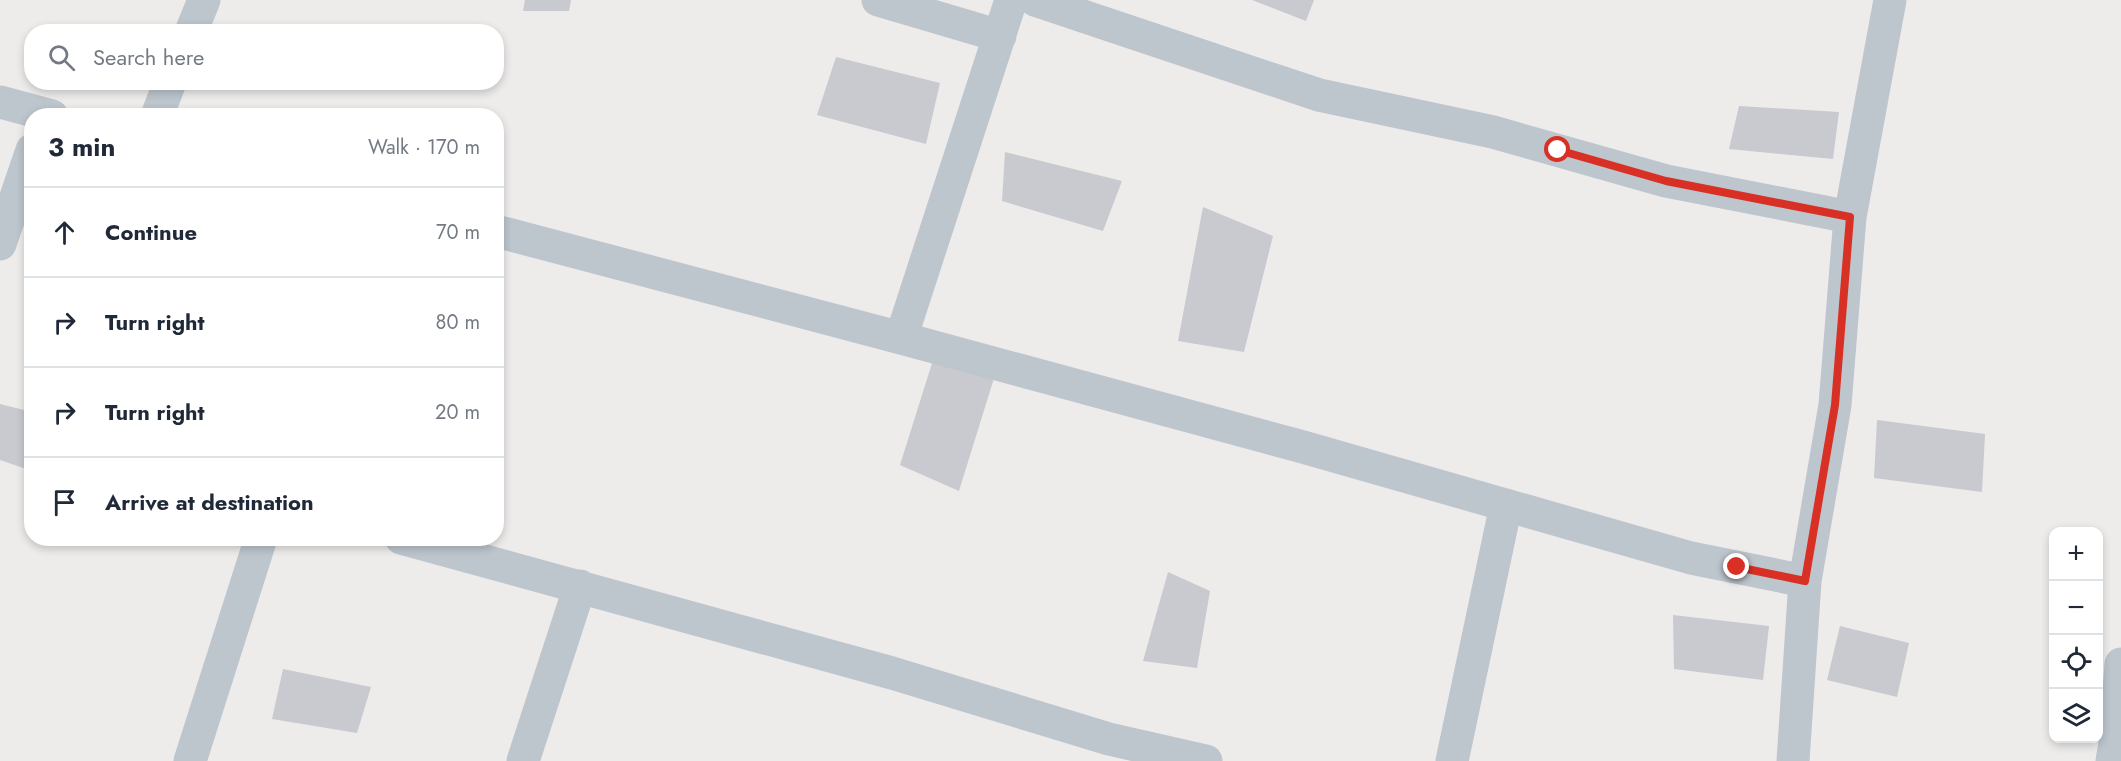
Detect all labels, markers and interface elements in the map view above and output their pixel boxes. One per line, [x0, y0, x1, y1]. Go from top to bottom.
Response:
search box [24, 24, 504, 90]
icon: search [45, 41, 78, 74]
text: Search here [93, 41, 204, 73]
text: 3 min [48, 128, 115, 166]
text: Walk · 170 m [368, 133, 480, 162]
route start [1544, 136, 1570, 162]
icon: ahead [48, 216, 81, 249]
text: Continue [105, 216, 197, 248]
text: 70 m [436, 218, 480, 247]
icon: right [48, 306, 81, 339]
text: Turn right [105, 306, 205, 338]
text: 80 m [435, 308, 480, 337]
icon: right [48, 396, 81, 429]
text: Turn right [105, 396, 205, 428]
text: 20 m [435, 398, 480, 427]
icon: arrive [48, 486, 81, 519]
text: Arrive at destination [105, 486, 314, 518]
map controls [2049, 527, 2103, 743]
button: + [2049, 527, 2103, 581]
route end [1723, 553, 1749, 579]
button: − [2049, 581, 2103, 635]
button: locate [2049, 635, 2103, 689]
button: layers [2049, 689, 2103, 743]

